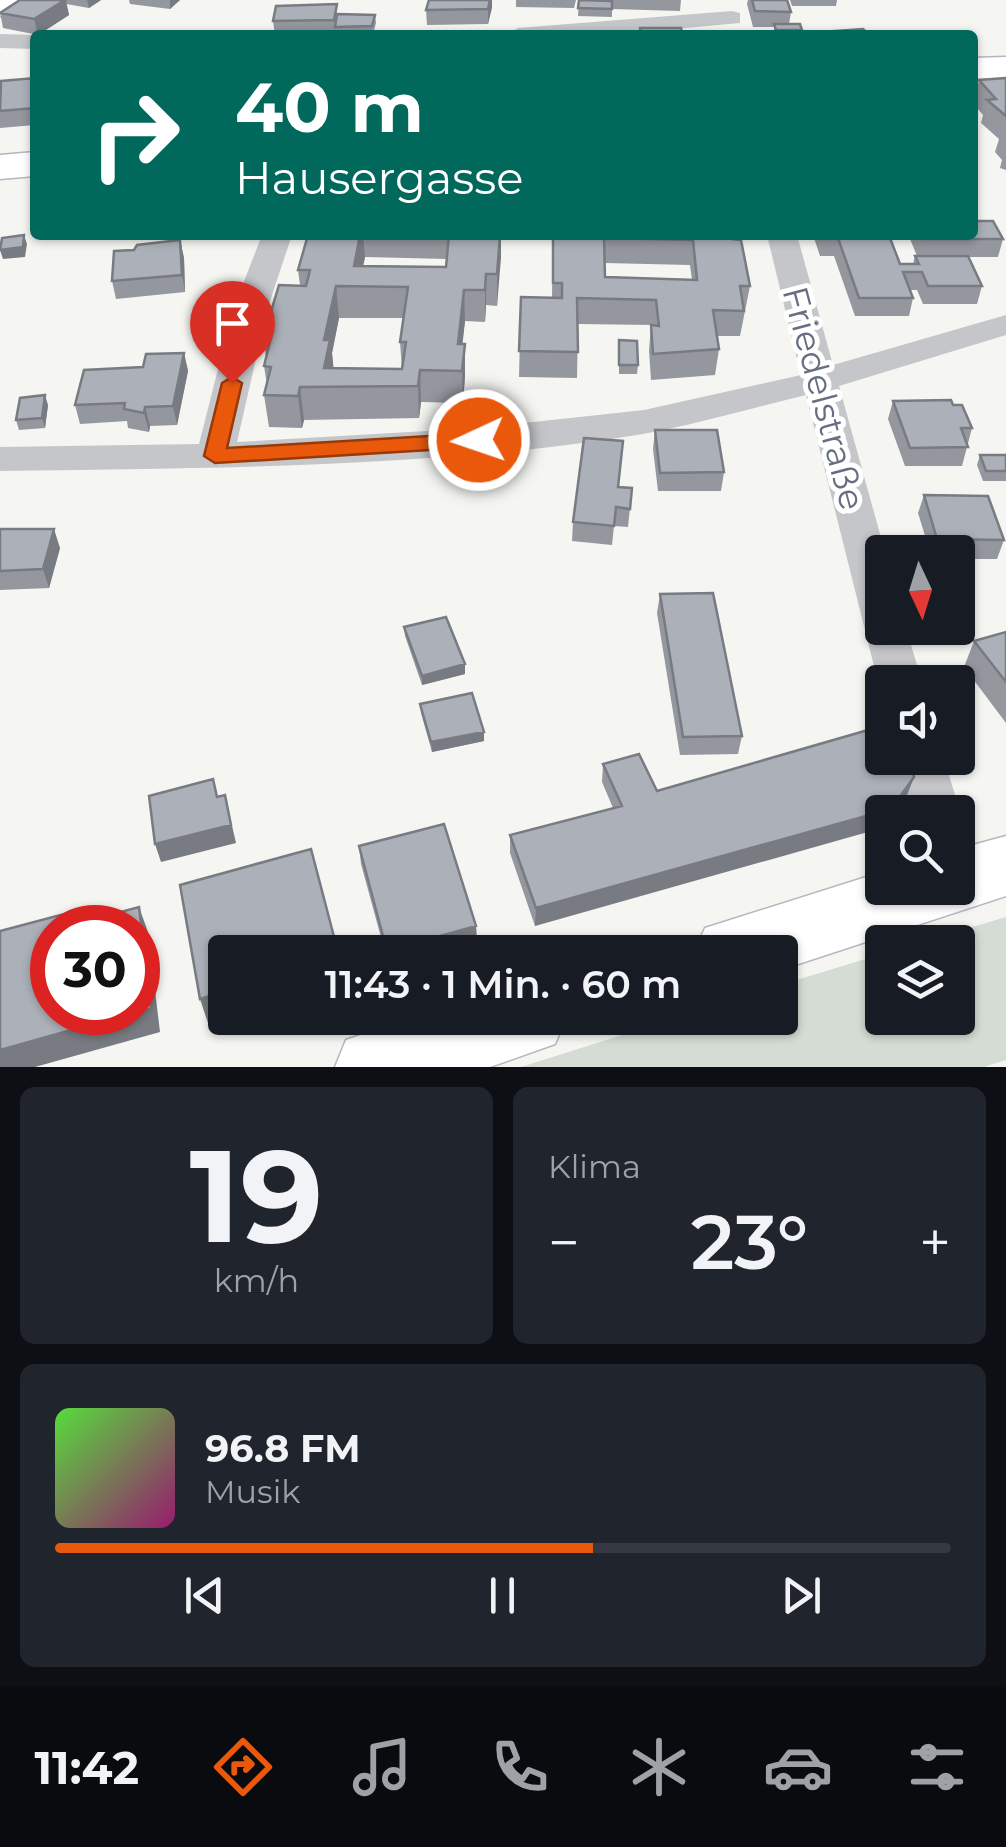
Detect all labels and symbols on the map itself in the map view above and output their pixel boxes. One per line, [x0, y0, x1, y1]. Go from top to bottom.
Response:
pin [190, 281, 275, 384]
street label: Friedelstraße [774, 282, 874, 514]
position arrow [427, 388, 531, 492]
north arrow [865, 535, 975, 645]
speed limit sign: 30 [30, 905, 160, 1035]

